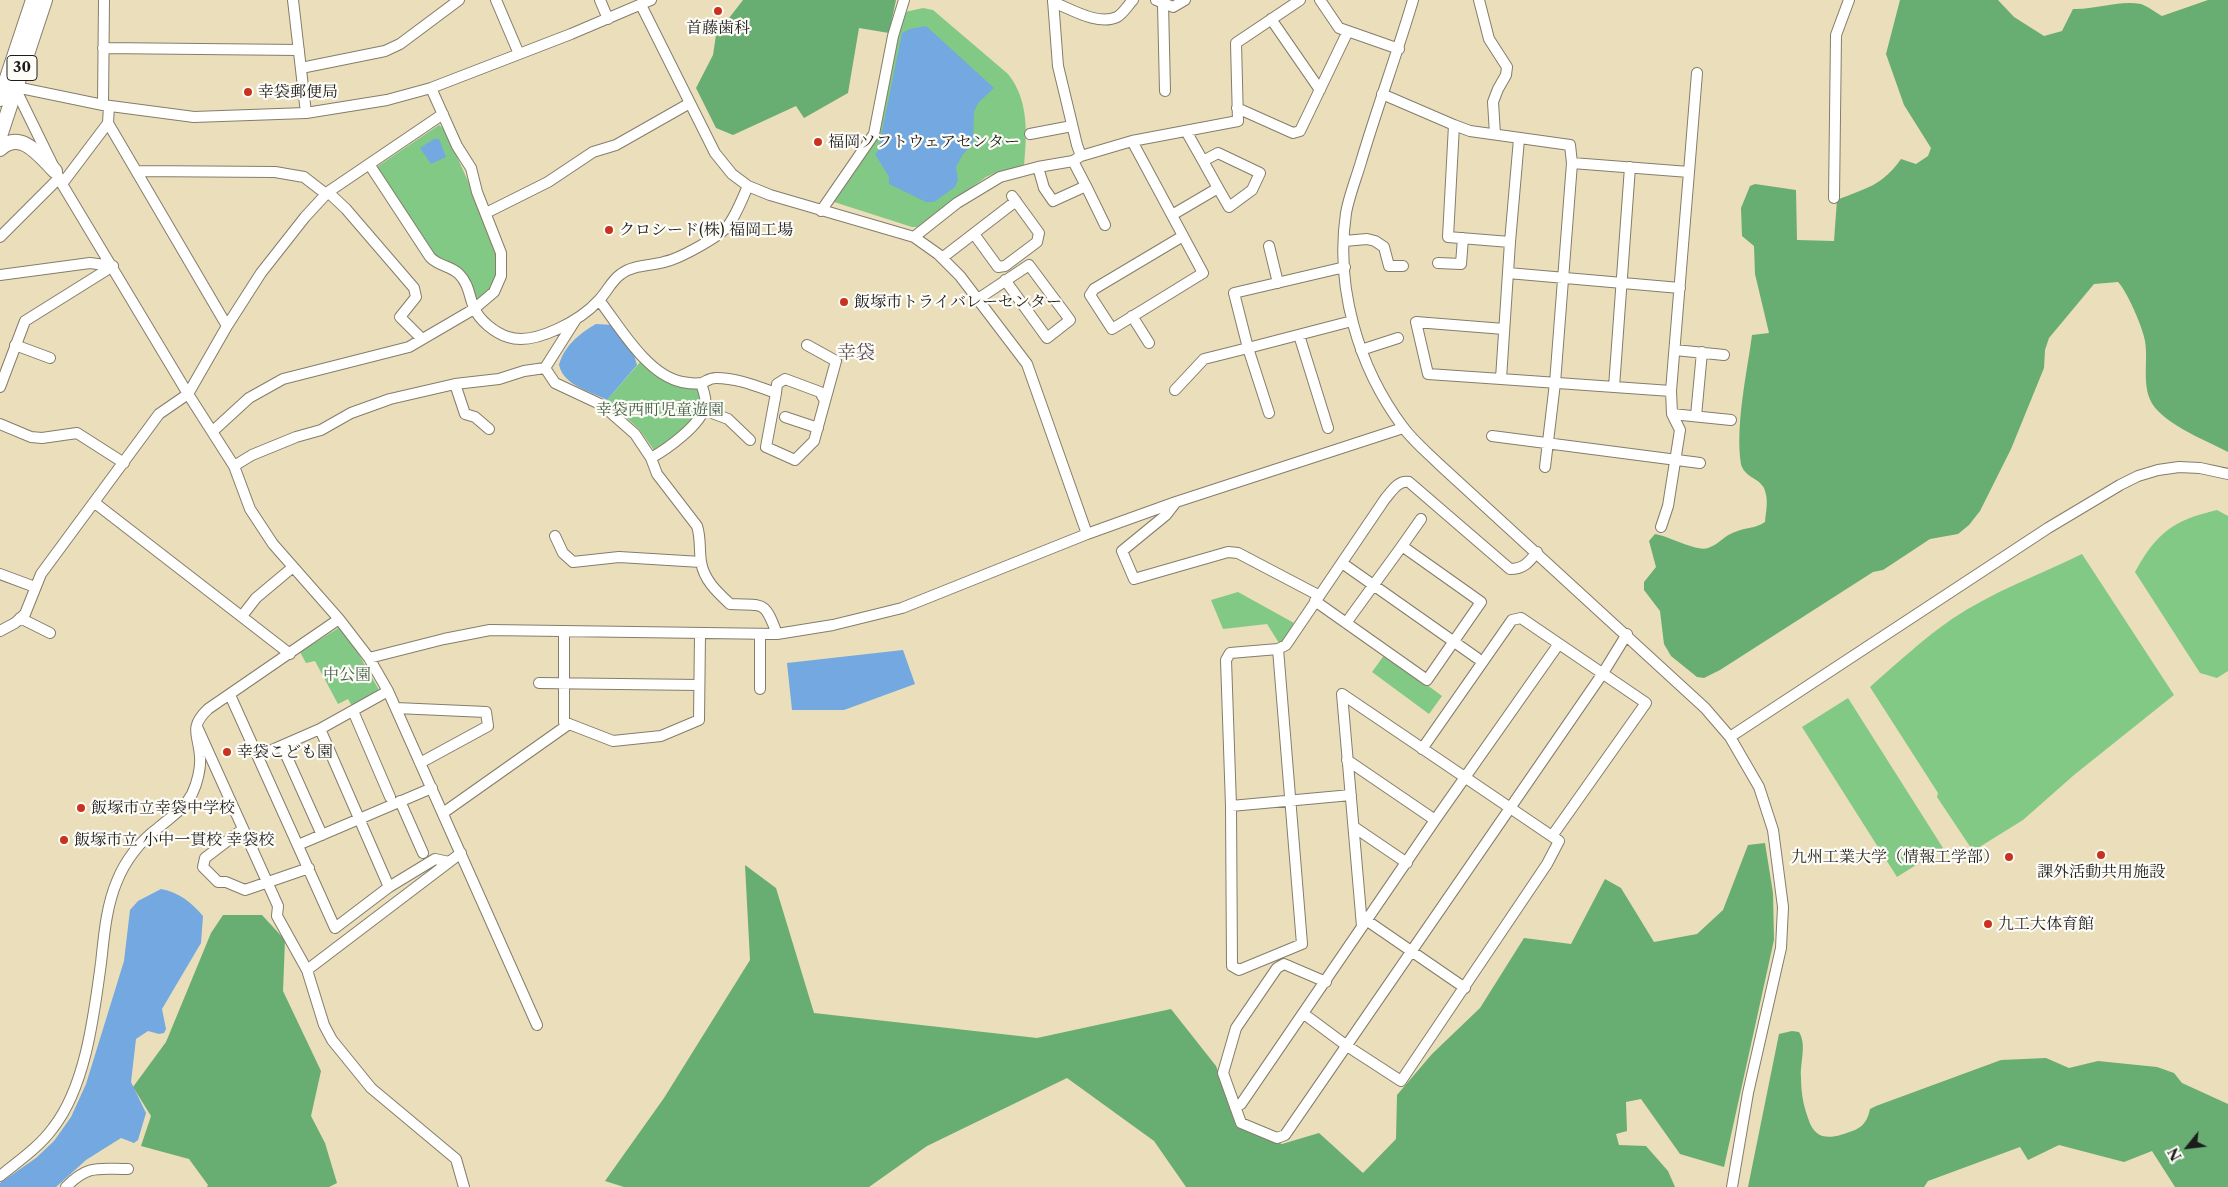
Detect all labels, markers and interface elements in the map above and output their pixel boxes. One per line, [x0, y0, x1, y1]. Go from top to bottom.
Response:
marker: 首藤歯科 [712, 5, 724, 17]
place label: 首藤歯科 [686, 18, 750, 38]
road number: 30 [7, 56, 37, 80]
place label: 幸袋郵便局 [258, 82, 338, 102]
marker: 幸袋郵便局 [242, 86, 254, 98]
place label: 福岡ソフトウェアセンター [828, 132, 1020, 152]
marker: 福岡ソフトウェアセンター [812, 136, 824, 148]
place label: クロシード(株) 福岡工場 [619, 220, 793, 240]
marker: クロシード(株) 福岡工場 [603, 224, 615, 236]
place label: 飯塚市トライバレーセンター [854, 292, 1062, 312]
marker: 飯塚市トライバレーセンター [838, 296, 850, 308]
district label: 幸袋 [837, 343, 875, 365]
park label: 幸袋西町児童遊園 [596, 400, 724, 420]
park label: 中公園 [323, 665, 371, 685]
place label: 幸袋こども園 [237, 742, 333, 762]
marker: 幸袋こども園 [221, 746, 233, 758]
place label: 飯塚市立幸袋中学校 [91, 798, 235, 818]
marker: 飯塚市立幸袋中学校 [75, 802, 87, 814]
place label: 飯塚市立 小中一貫校 幸袋校 [74, 830, 275, 850]
marker: 飯塚市立 小中一貫校 幸袋校 [58, 834, 70, 846]
place label: 九州工業大学（情報工学部） [1791, 847, 1999, 867]
marker: 課外活動共用施設 [2095, 849, 2107, 861]
marker: 九州工業大学（情報工学部） [2003, 851, 2015, 863]
place label: 課外活動共用施設 [2037, 862, 2165, 882]
place label: 九工大体育館 [1998, 914, 2094, 934]
marker: 九工大体育館 [1982, 918, 1994, 930]
north arrow [2163, 1122, 2213, 1172]
text: N [2164, 1145, 2186, 1164]

